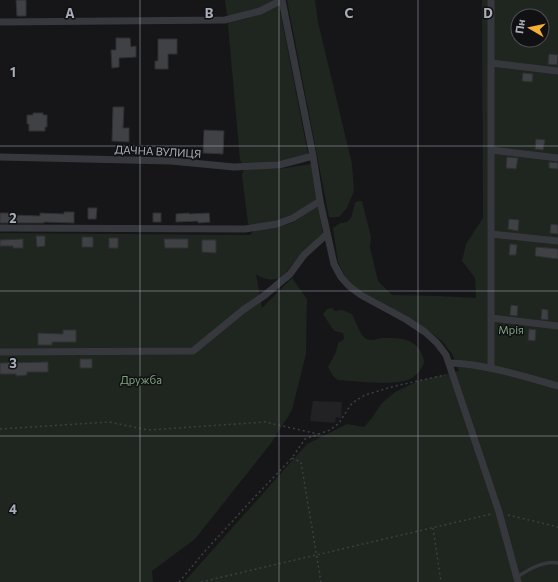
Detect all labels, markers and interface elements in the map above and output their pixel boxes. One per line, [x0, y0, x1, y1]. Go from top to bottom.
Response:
text: A [65, 5, 75, 21]
text: B [205, 5, 214, 21]
text: C [345, 5, 354, 21]
text: D [483, 5, 493, 21]
north arrow [510, 8, 550, 48]
text: Пн [512, 18, 527, 35]
text: 1 [10, 64, 16, 80]
street label: ДАЧНА ВУЛИЦЯ [114, 142, 202, 160]
text: 2 [9, 210, 17, 226]
park label: Мрія [498, 323, 524, 336]
text: 3 [9, 355, 17, 371]
park label: Дружба [120, 373, 162, 386]
text: 4 [9, 501, 17, 517]

